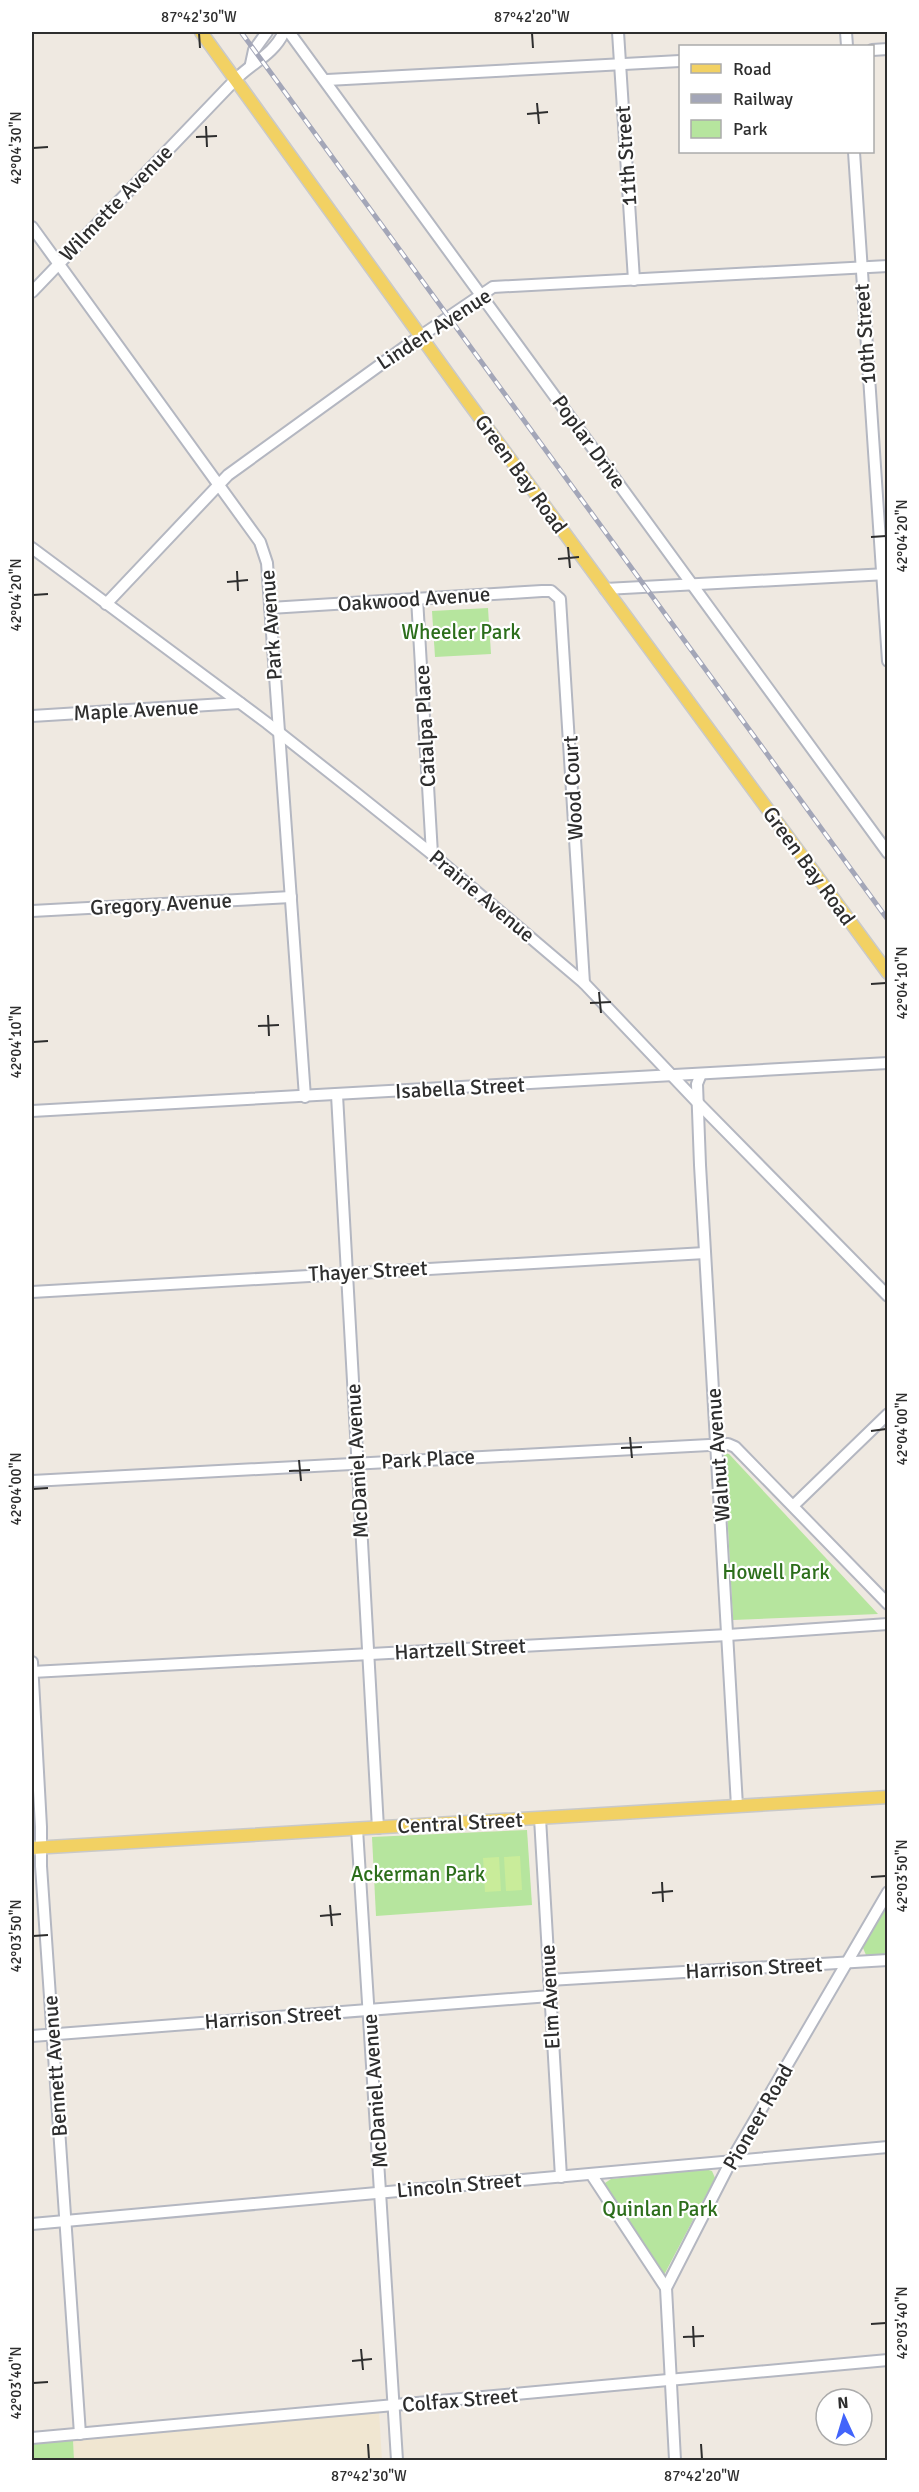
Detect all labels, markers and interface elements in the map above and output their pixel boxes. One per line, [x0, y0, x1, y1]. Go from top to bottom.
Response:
text: 87°42'30"W [161, 8, 237, 26]
text: 87°42'20"W [494, 8, 570, 26]
legend [679, 45, 874, 153]
text: Road [733, 58, 772, 80]
text: Railway [733, 88, 794, 110]
street label: 11th Street [610, 105, 642, 207]
text: 42°04'30"N [7, 111, 25, 185]
text: Park [733, 118, 768, 140]
street label: Wilmette Avenue [54, 139, 178, 267]
street label: Linden Avenue [372, 282, 496, 376]
street label: 10th Street [849, 283, 881, 385]
street label: Poplar Drive [546, 390, 632, 494]
street label: Green Bay Road [469, 410, 573, 538]
text: 42°04'20"N [893, 499, 911, 573]
text: 42°04'20"N [7, 558, 25, 632]
street label: Park Avenue [254, 569, 288, 681]
street label: Oakwood Avenue [337, 581, 491, 617]
park label: Wheeler Park [401, 619, 521, 645]
street label: Catalpa Place [409, 664, 441, 788]
street label: Maple Avenue [73, 694, 199, 726]
street label: Wood Court [557, 735, 589, 841]
street label: Green Bay Road [757, 802, 861, 930]
street label: Prairie Avenue [424, 844, 540, 948]
street label: Gregory Avenue [90, 887, 232, 921]
text: 42°04'10"N [893, 946, 911, 1020]
text: 42°04'10"N [7, 1005, 25, 1079]
street label: Isabella Street [395, 1072, 525, 1104]
street label: Thayer Street [308, 1255, 428, 1287]
street label: McDaniel Avenue [340, 1383, 374, 1539]
street label: Walnut Avenue [700, 1387, 736, 1523]
text: 42°04'00"N [893, 1392, 911, 1466]
street label: Park Place [380, 1444, 476, 1474]
text: 42°04'00"N [7, 1452, 25, 1526]
park label: Howell Park [722, 1559, 830, 1585]
street label: Hartzell Street [394, 1633, 526, 1665]
street label: Central Street [397, 1807, 523, 1839]
text: 42°03'50"N [893, 1839, 911, 1913]
park label: Ackerman Park [351, 1861, 486, 1887]
text: 42°03'50"N [7, 1899, 25, 1973]
street label: Elm Avenue [534, 1944, 566, 2050]
street label: Harrison Street [685, 1951, 823, 1985]
street label: Bennett Avenue [37, 1994, 73, 2138]
street label: Harrison Street [204, 1999, 342, 2035]
street label: McDaniel Avenue [357, 2013, 393, 2169]
street label: Pioneer Road [717, 2059, 799, 2175]
street label: Lincoln Street [395, 2167, 523, 2203]
park label: Quinlan Park [602, 2196, 718, 2222]
text: 42°03'40"N [893, 2286, 911, 2360]
text: 42°03'40"N [7, 2346, 25, 2420]
street label: Colfax Street [401, 2382, 519, 2418]
north arrow [814, 2387, 874, 2447]
text: N [837, 2393, 849, 2413]
text: 87°42'30"W [331, 2467, 407, 2485]
text: 87°42'20"W [664, 2467, 740, 2485]

